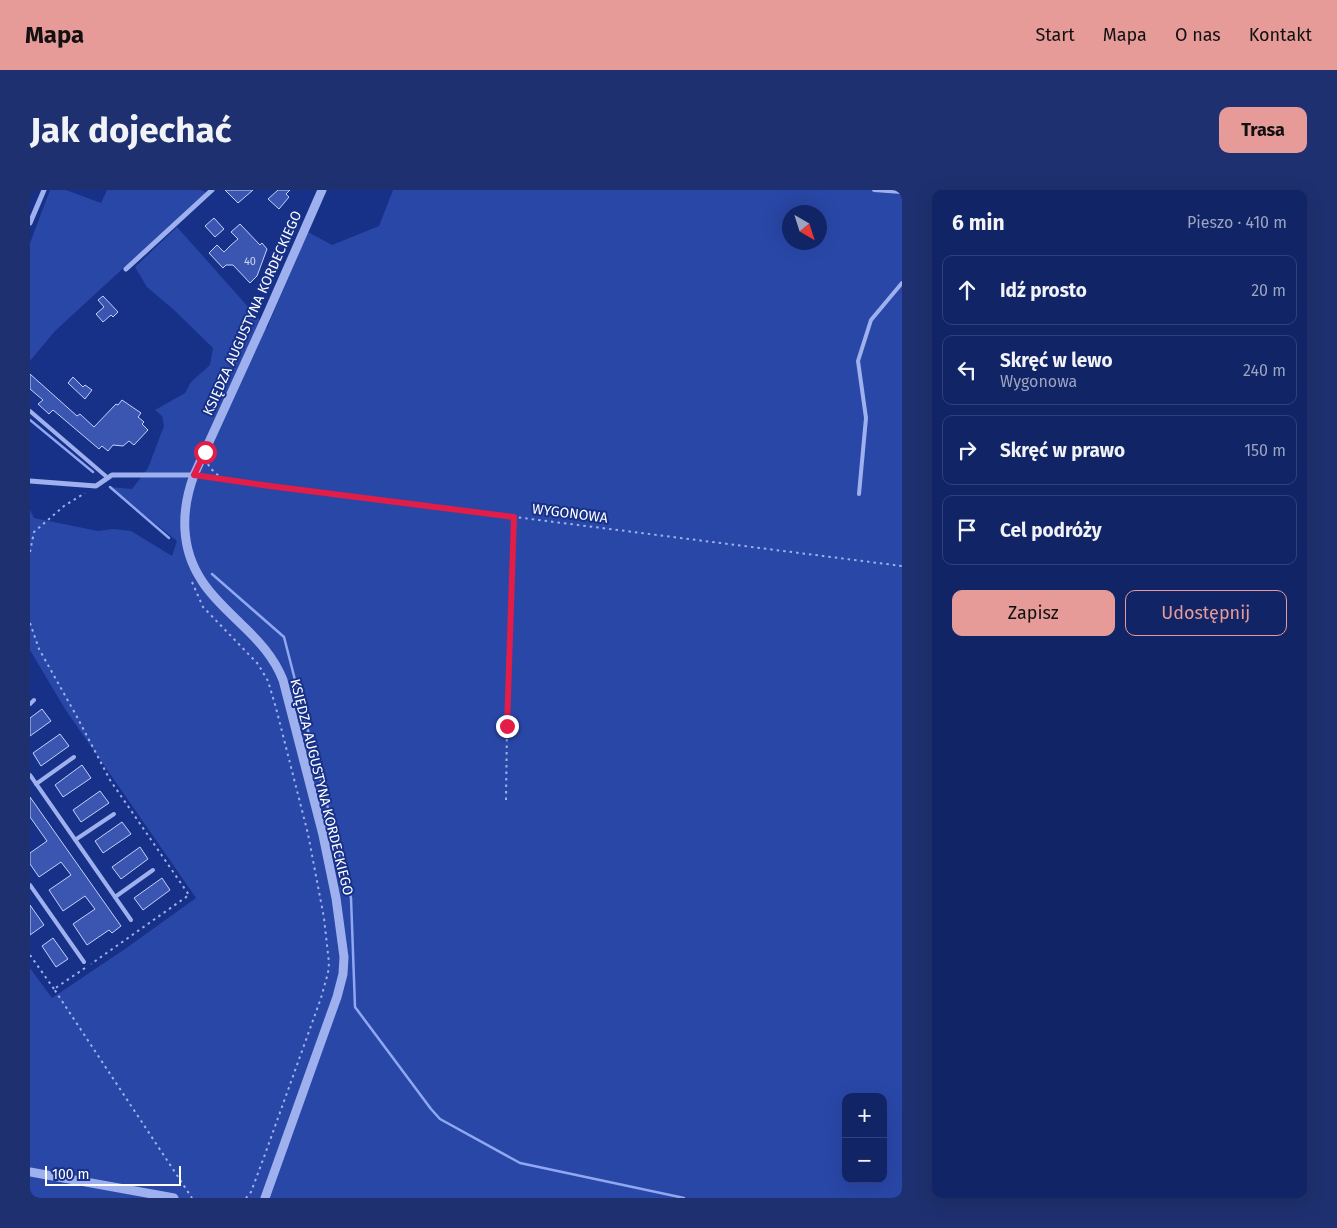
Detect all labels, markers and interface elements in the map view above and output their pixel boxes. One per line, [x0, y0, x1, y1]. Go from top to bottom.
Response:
text: Mapa [25, 21, 84, 49]
text: Start [1035, 24, 1075, 46]
text: Mapa [1103, 24, 1147, 46]
text: O nas [1175, 24, 1221, 46]
text: Kontakt [1249, 24, 1312, 46]
button: Trasa [1219, 107, 1307, 153]
text: Jak dojechać [30, 109, 231, 151]
north arrow [782, 205, 827, 250]
street label: KSIĘDZA AUGUSTYNA KORDECKIEGO [199, 208, 305, 418]
text: 6 min [952, 210, 1005, 236]
text: Pieszo · 410 m [1187, 213, 1287, 232]
house number: 40 [244, 255, 256, 268]
icon: ahead [953, 276, 981, 304]
text: Idź prosto [1000, 279, 1087, 302]
text: 20 m [1251, 281, 1286, 300]
text: Skręć w lewo [1000, 349, 1113, 372]
icon: left [953, 356, 981, 384]
text: 240 m [1243, 361, 1286, 380]
text: Wygonowa [1000, 372, 1077, 391]
icon: right [953, 436, 981, 464]
text: Skręć w prawo [1000, 439, 1125, 462]
route start [194, 441, 217, 464]
text: 150 m [1244, 441, 1286, 460]
street label: WYGONOWA [531, 500, 609, 527]
icon: arrive [953, 516, 981, 544]
text: Cel podróży [1000, 519, 1102, 542]
button: Zapisz [952, 590, 1115, 636]
button: Udostępnij [1125, 590, 1287, 636]
street label: KSIĘDZA AUGUSTYNA KORDECKIEGO [286, 677, 357, 897]
route end [496, 715, 519, 738]
map controls [842, 1093, 887, 1183]
button: + [842, 1093, 887, 1138]
button: − [842, 1138, 887, 1183]
scale bar [45, 1163, 181, 1186]
text: 100 m [52, 1166, 89, 1183]

